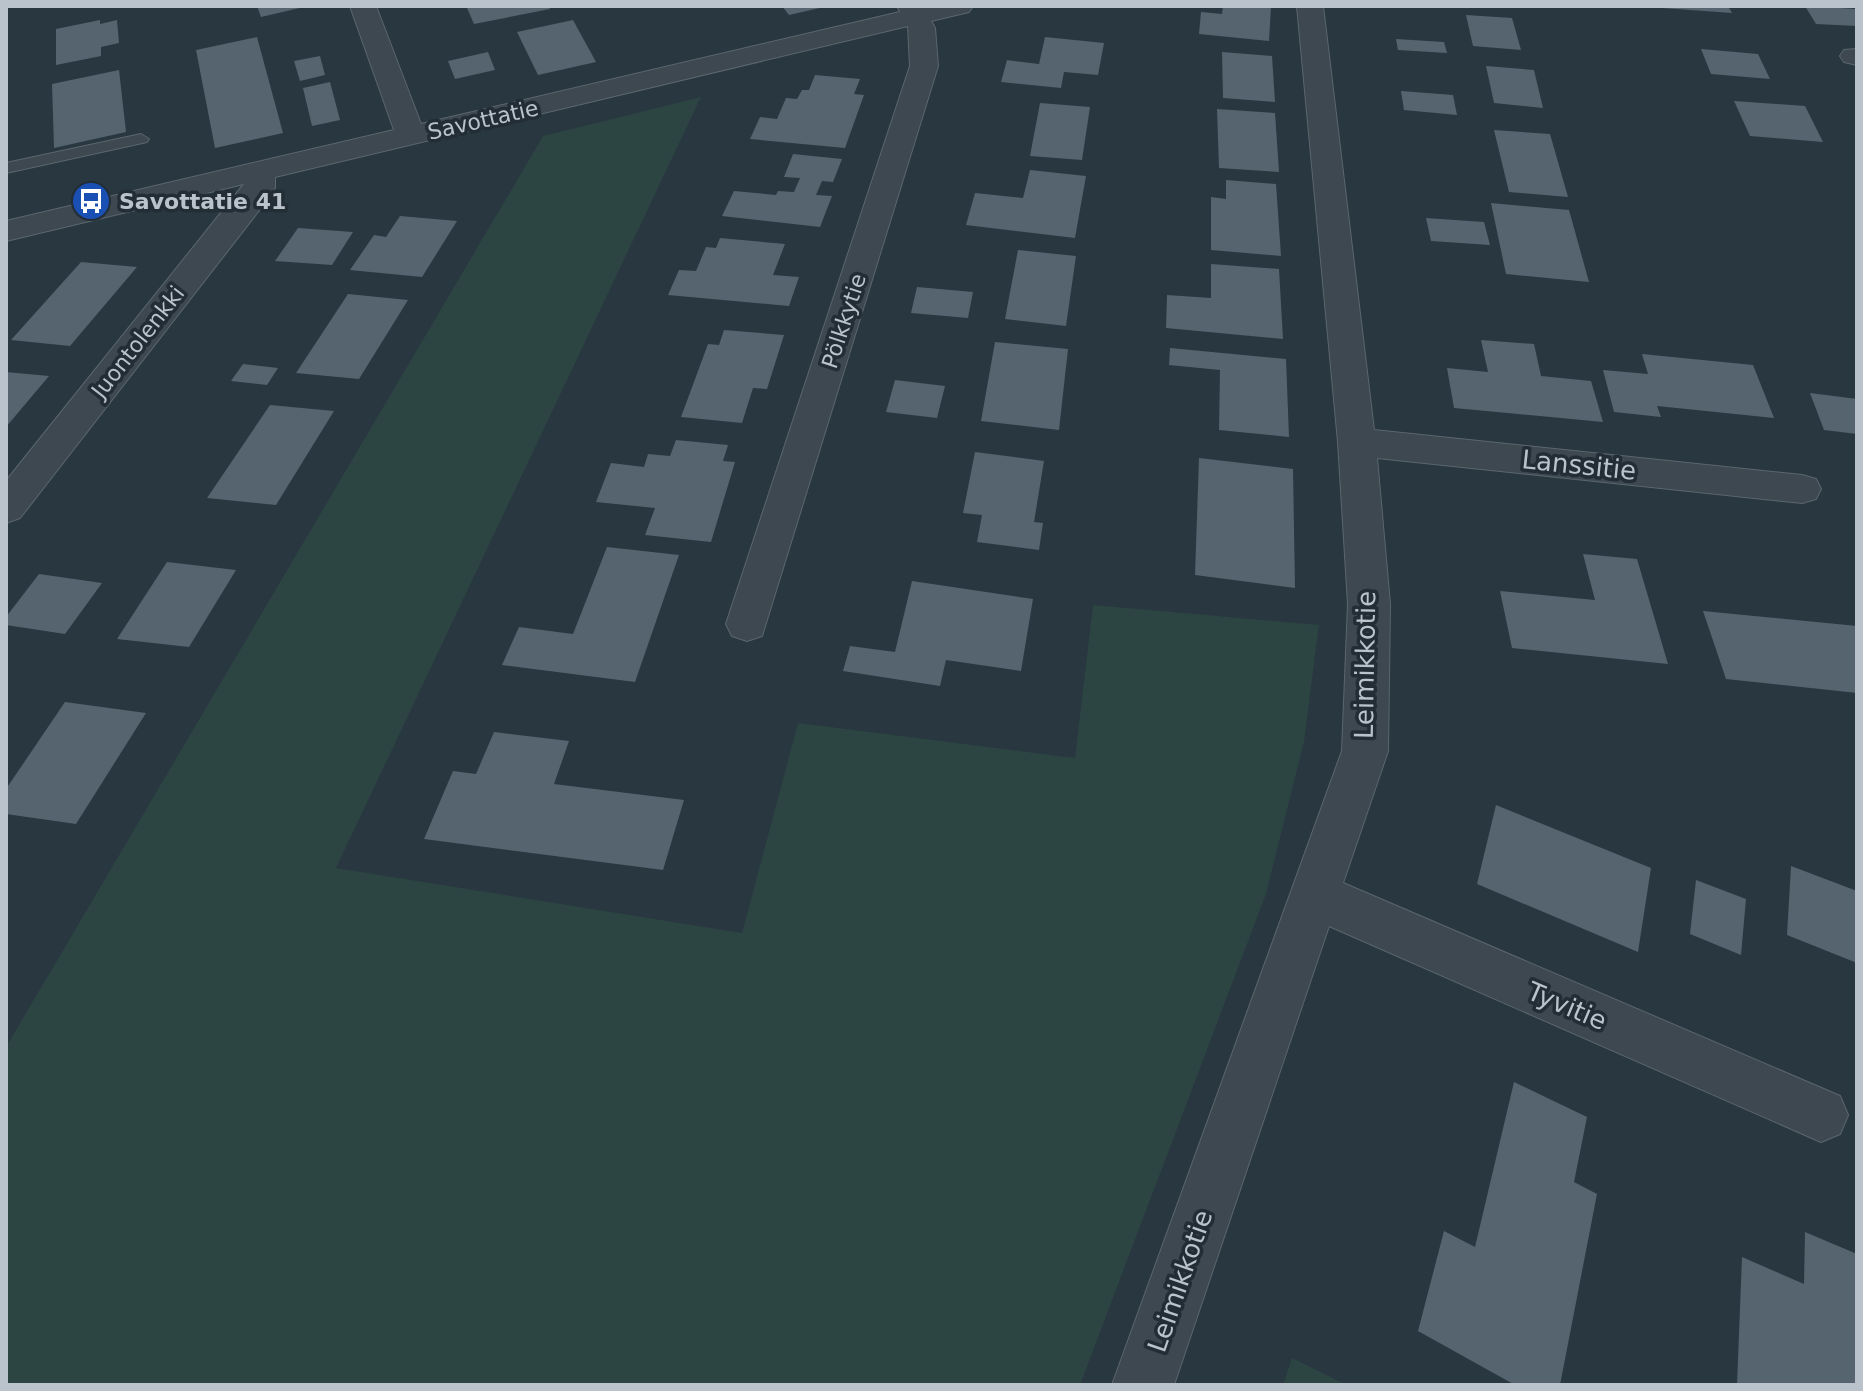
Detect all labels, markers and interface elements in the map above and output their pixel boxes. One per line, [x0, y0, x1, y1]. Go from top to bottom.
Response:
street label: Savottatie [425, 95, 541, 145]
bus stop icon: Savottatie 41 [70, 180, 112, 222]
place label: Savottatie 41 [119, 189, 286, 214]
street label: Pölkkytie [817, 271, 871, 371]
street label: Juontolenkki [85, 281, 189, 405]
street label: Lanssitie [1520, 444, 1638, 486]
street label: Leimikkotie [1349, 591, 1381, 739]
street label: Tyvitie [1522, 976, 1611, 1036]
street label: Leimikkotie [1142, 1206, 1218, 1356]

